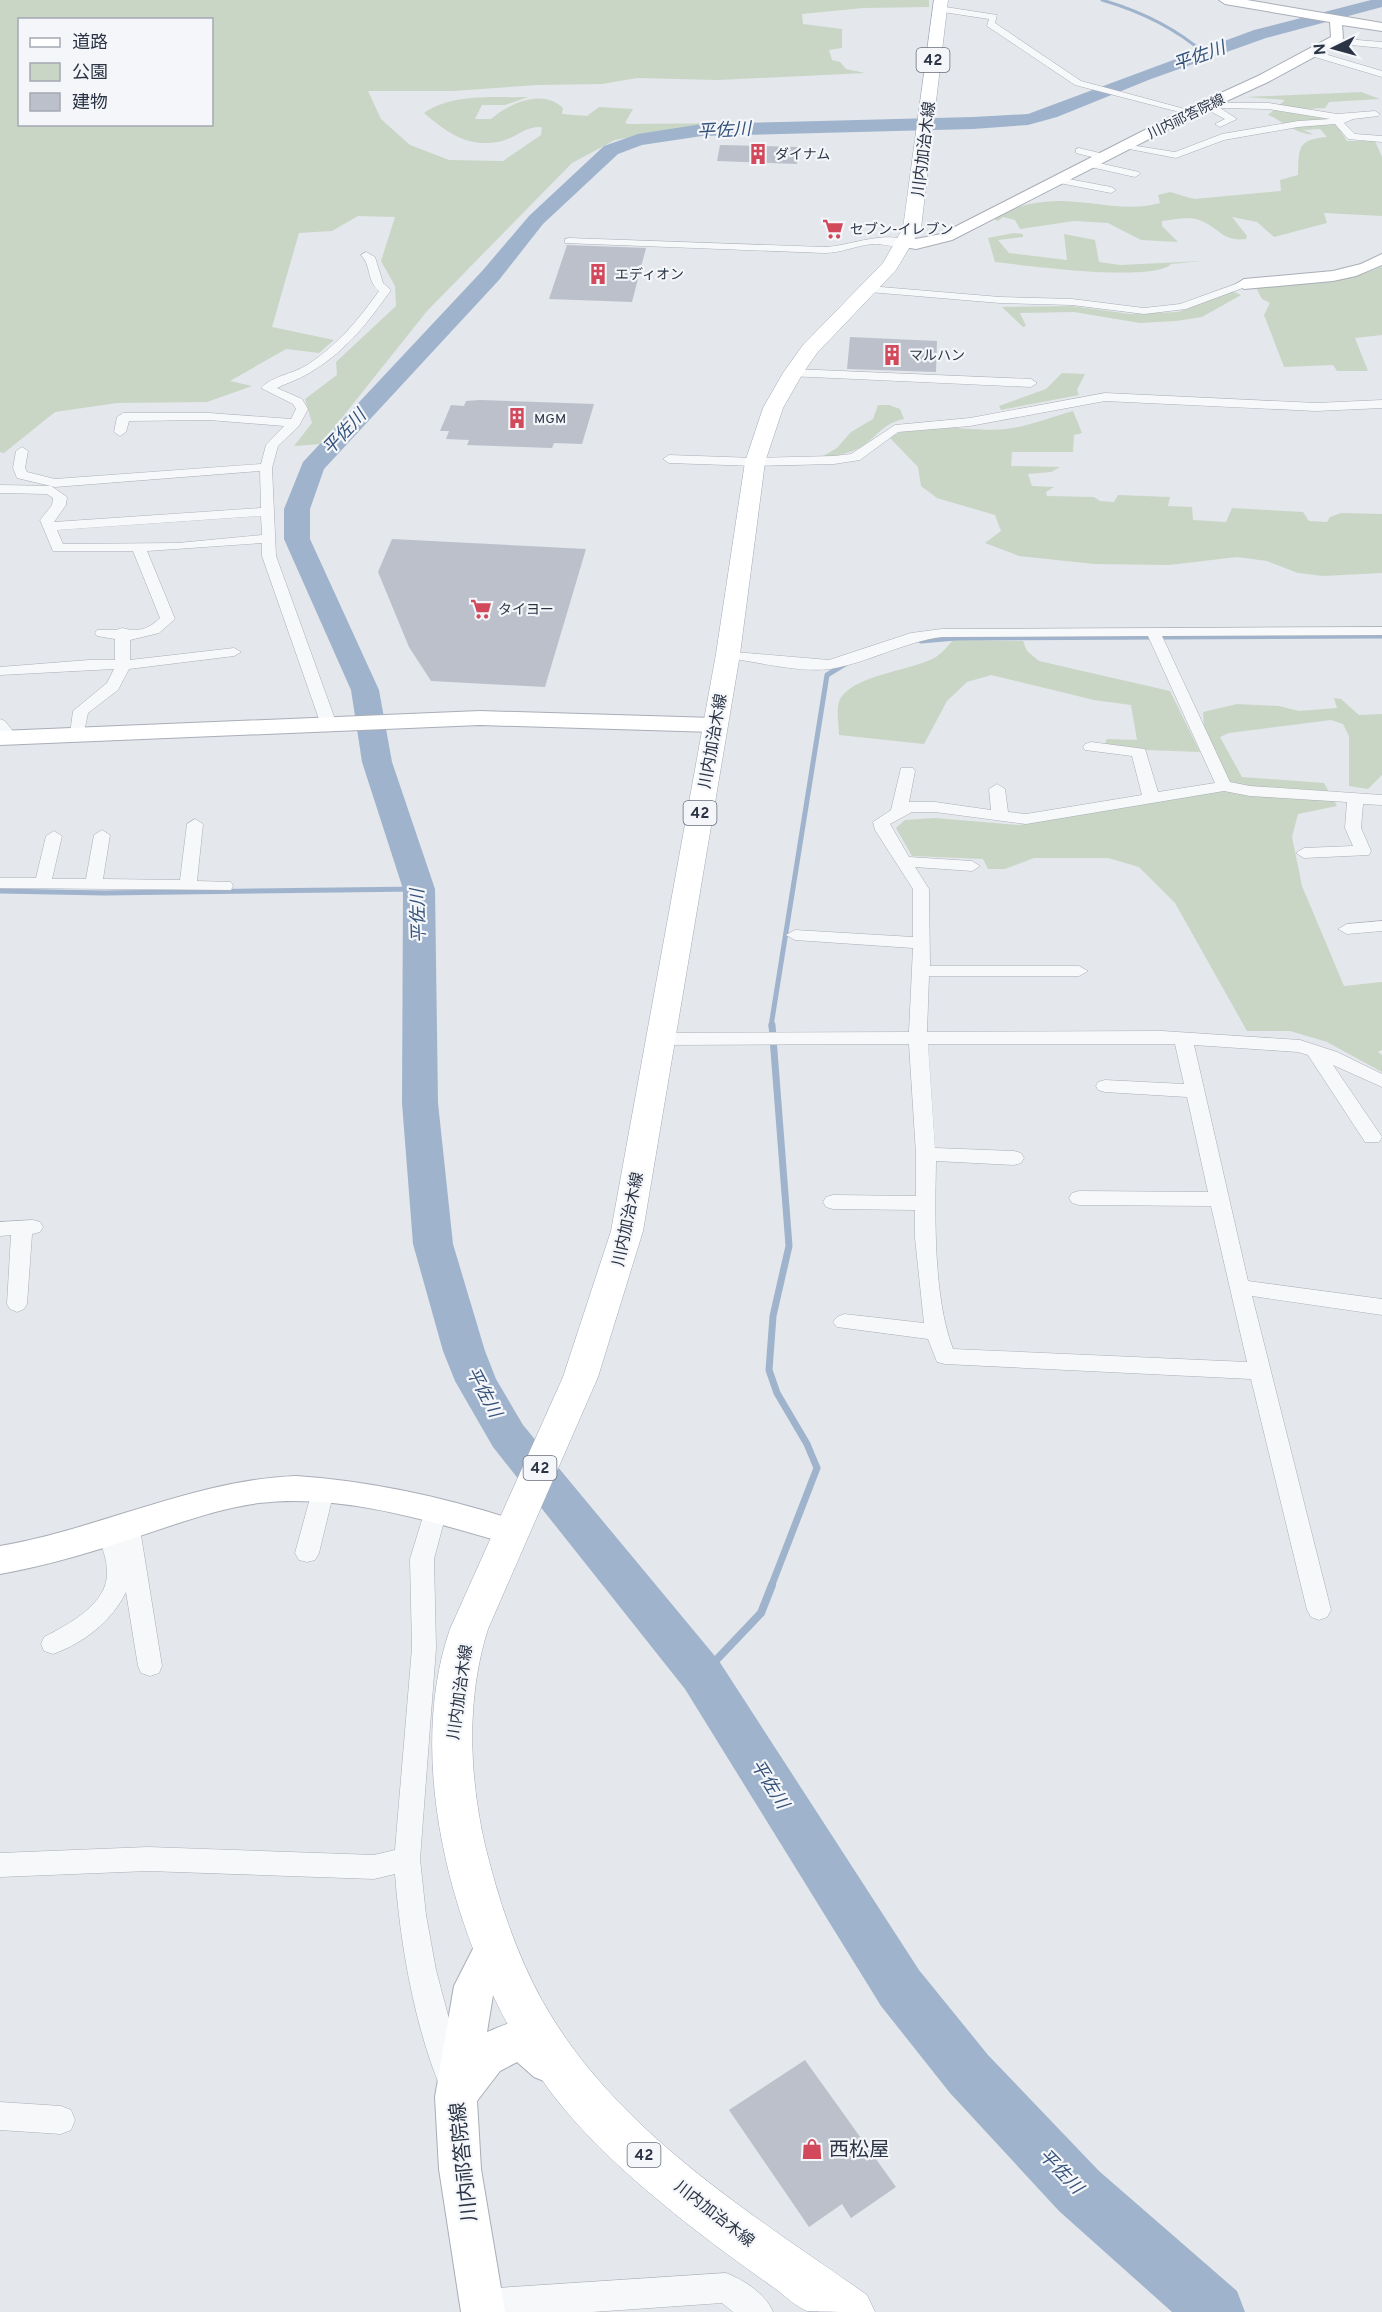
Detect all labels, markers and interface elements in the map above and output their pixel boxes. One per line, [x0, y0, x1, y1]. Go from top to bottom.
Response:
legend [18, 18, 213, 126]
north arrow [1304, 18, 1364, 78]
text: 道路 [72, 32, 108, 55]
water label: 平佐川 [1170, 37, 1231, 77]
text: N [1311, 43, 1332, 56]
road number: 42 [916, 48, 950, 72]
text: 公園 [72, 62, 108, 85]
street label: 川内祁答院線 [1145, 90, 1228, 143]
text: 建物 [72, 92, 108, 115]
street label: 川内加治木線 [909, 100, 941, 198]
water label: 平佐川 [697, 118, 754, 144]
building icon: ダイナム [746, 142, 770, 166]
place label: ダイナム [775, 147, 830, 164]
supermarket icon: セブン-イレブン [821, 217, 845, 241]
place label: セブン-イレブン [850, 221, 954, 239]
building icon: エディオン [586, 262, 610, 286]
place label: エディオン [615, 267, 684, 284]
building icon: マルハン [880, 343, 904, 367]
place label: マルハン [909, 348, 965, 365]
water label: 平佐川 [318, 404, 373, 461]
building icon: MGM [505, 406, 529, 430]
place label: MGM [534, 411, 566, 428]
supermarket icon: タイヨー [469, 597, 493, 621]
place label: タイヨー [498, 602, 554, 619]
street label: 川内加治木線 [696, 692, 732, 790]
road number: 42 [684, 801, 716, 825]
water label: 平佐川 [407, 887, 432, 943]
street label: 川内加治木線 [609, 1170, 649, 1268]
water label: 平佐川 [460, 1363, 506, 1424]
road number: 42 [524, 1456, 556, 1480]
street label: 川内加治木線 [444, 1643, 478, 1741]
water label: 平佐川 [745, 1756, 794, 1815]
street label: 川内祁答院線 [446, 2101, 484, 2223]
shop icon: 西松屋 [800, 2137, 824, 2161]
place label: 西松屋 [829, 2138, 889, 2164]
road number: 42 [628, 2143, 660, 2167]
water label: 平佐川 [1033, 2145, 1088, 2201]
street label: 川内加治木線 [670, 2177, 758, 2252]

